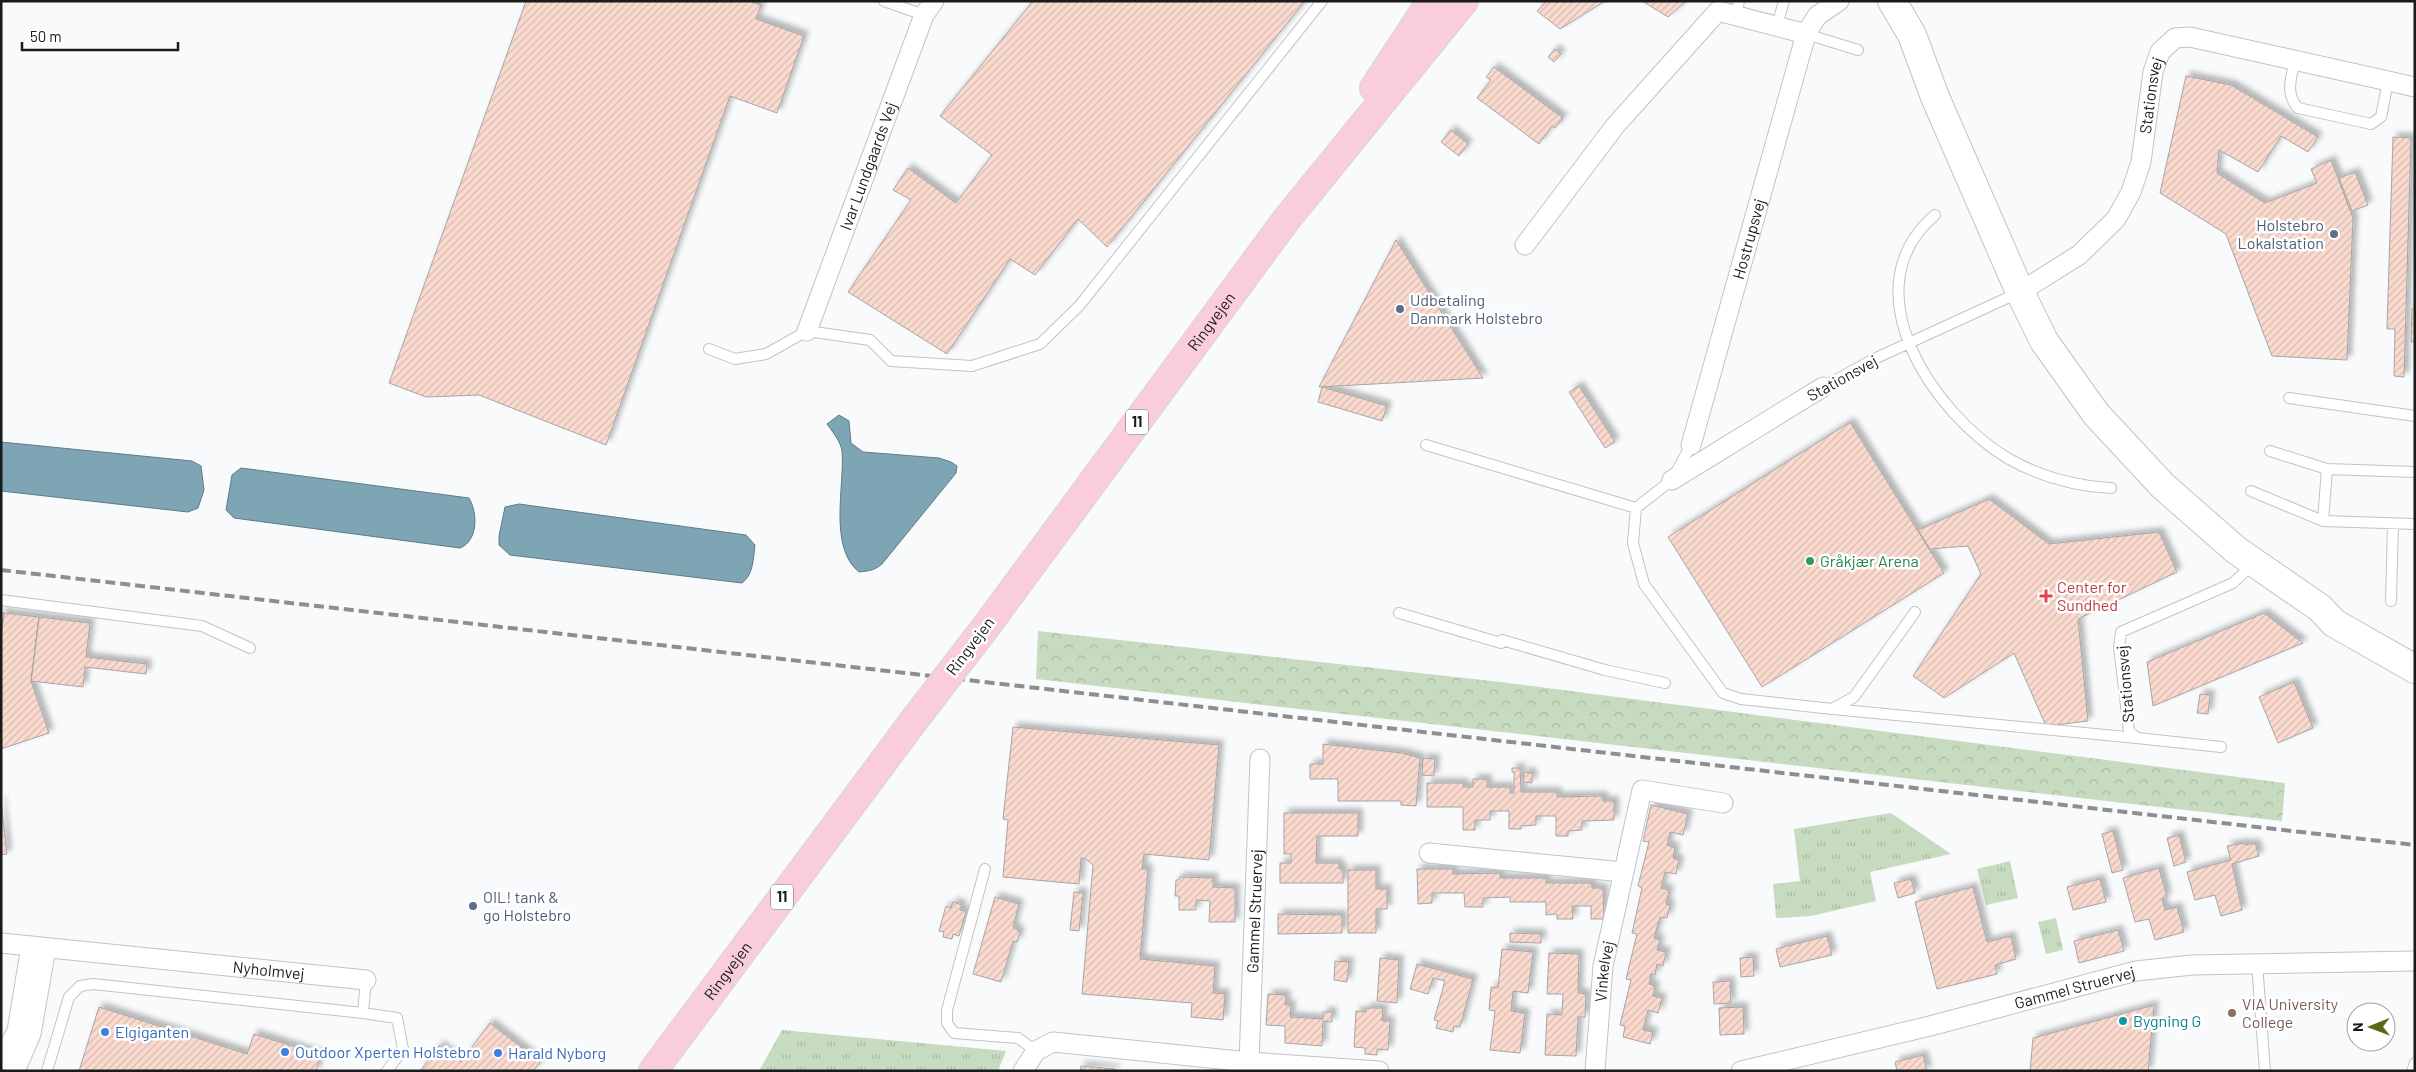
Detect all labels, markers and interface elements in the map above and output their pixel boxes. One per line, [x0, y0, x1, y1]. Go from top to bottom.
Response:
scale bar [22, 20, 179, 52]
text: 50 m [30, 27, 62, 45]
street label: Stationsvej [2135, 54, 2167, 135]
street label: Ivar Lundgaards Vej [835, 99, 900, 232]
street label: Hostrupsvej [1728, 196, 1769, 281]
place label: Holstebro Lokalstation [2238, 215, 2324, 252]
marker: Holstebro Lokalstation [2328, 228, 2340, 240]
street label: Ringvejen [1183, 288, 1239, 354]
place label: Udbetaling Danmark Holstebro [1410, 290, 1543, 327]
marker: Udbetaling Danmark Holstebro [1394, 303, 1406, 315]
street label: Stationsvej [1803, 350, 1880, 405]
road number: 11 [1126, 410, 1148, 434]
place label: Gråkjær Arena [1820, 551, 1919, 570]
marker: Gråkjær Arena [1804, 555, 1816, 567]
place label: Center for Sundhed [2057, 577, 2127, 614]
marker: Center for Sundhed [2039, 589, 2053, 603]
street label: Ringvejen [942, 613, 998, 679]
street label: Stationsvej [2112, 645, 2137, 723]
street label: Gammel Struervej [1242, 849, 1266, 973]
road number: 11 [771, 884, 793, 910]
place label: OIL! tank & go Holstebro [483, 887, 571, 924]
marker: OIL! tank & go Holstebro [467, 900, 479, 912]
street label: Ringvejen [699, 937, 755, 1003]
street label: Vinkelvej [1590, 939, 1617, 1003]
street label: Nyholmvej [232, 957, 305, 983]
street label: Gammel Struervej [2012, 962, 2137, 1012]
place label: VIA University College [2242, 994, 2339, 1031]
north arrow [2346, 1002, 2396, 1052]
marker: VIA University College [2226, 1007, 2238, 1019]
place label: Bygning G [2133, 1011, 2201, 1030]
marker: Bygning G [2117, 1015, 2129, 1027]
place label: Elgiganten [115, 1022, 189, 1041]
text: N [2349, 1022, 2366, 1032]
marker: Elgiganten [99, 1026, 111, 1038]
place label: Outdoor Xperten Holstebro [295, 1042, 481, 1061]
place label: Harald Nyborg [508, 1043, 606, 1062]
marker: Outdoor Xperten Holstebro [279, 1046, 291, 1058]
marker: Harald Nyborg [492, 1047, 504, 1059]

